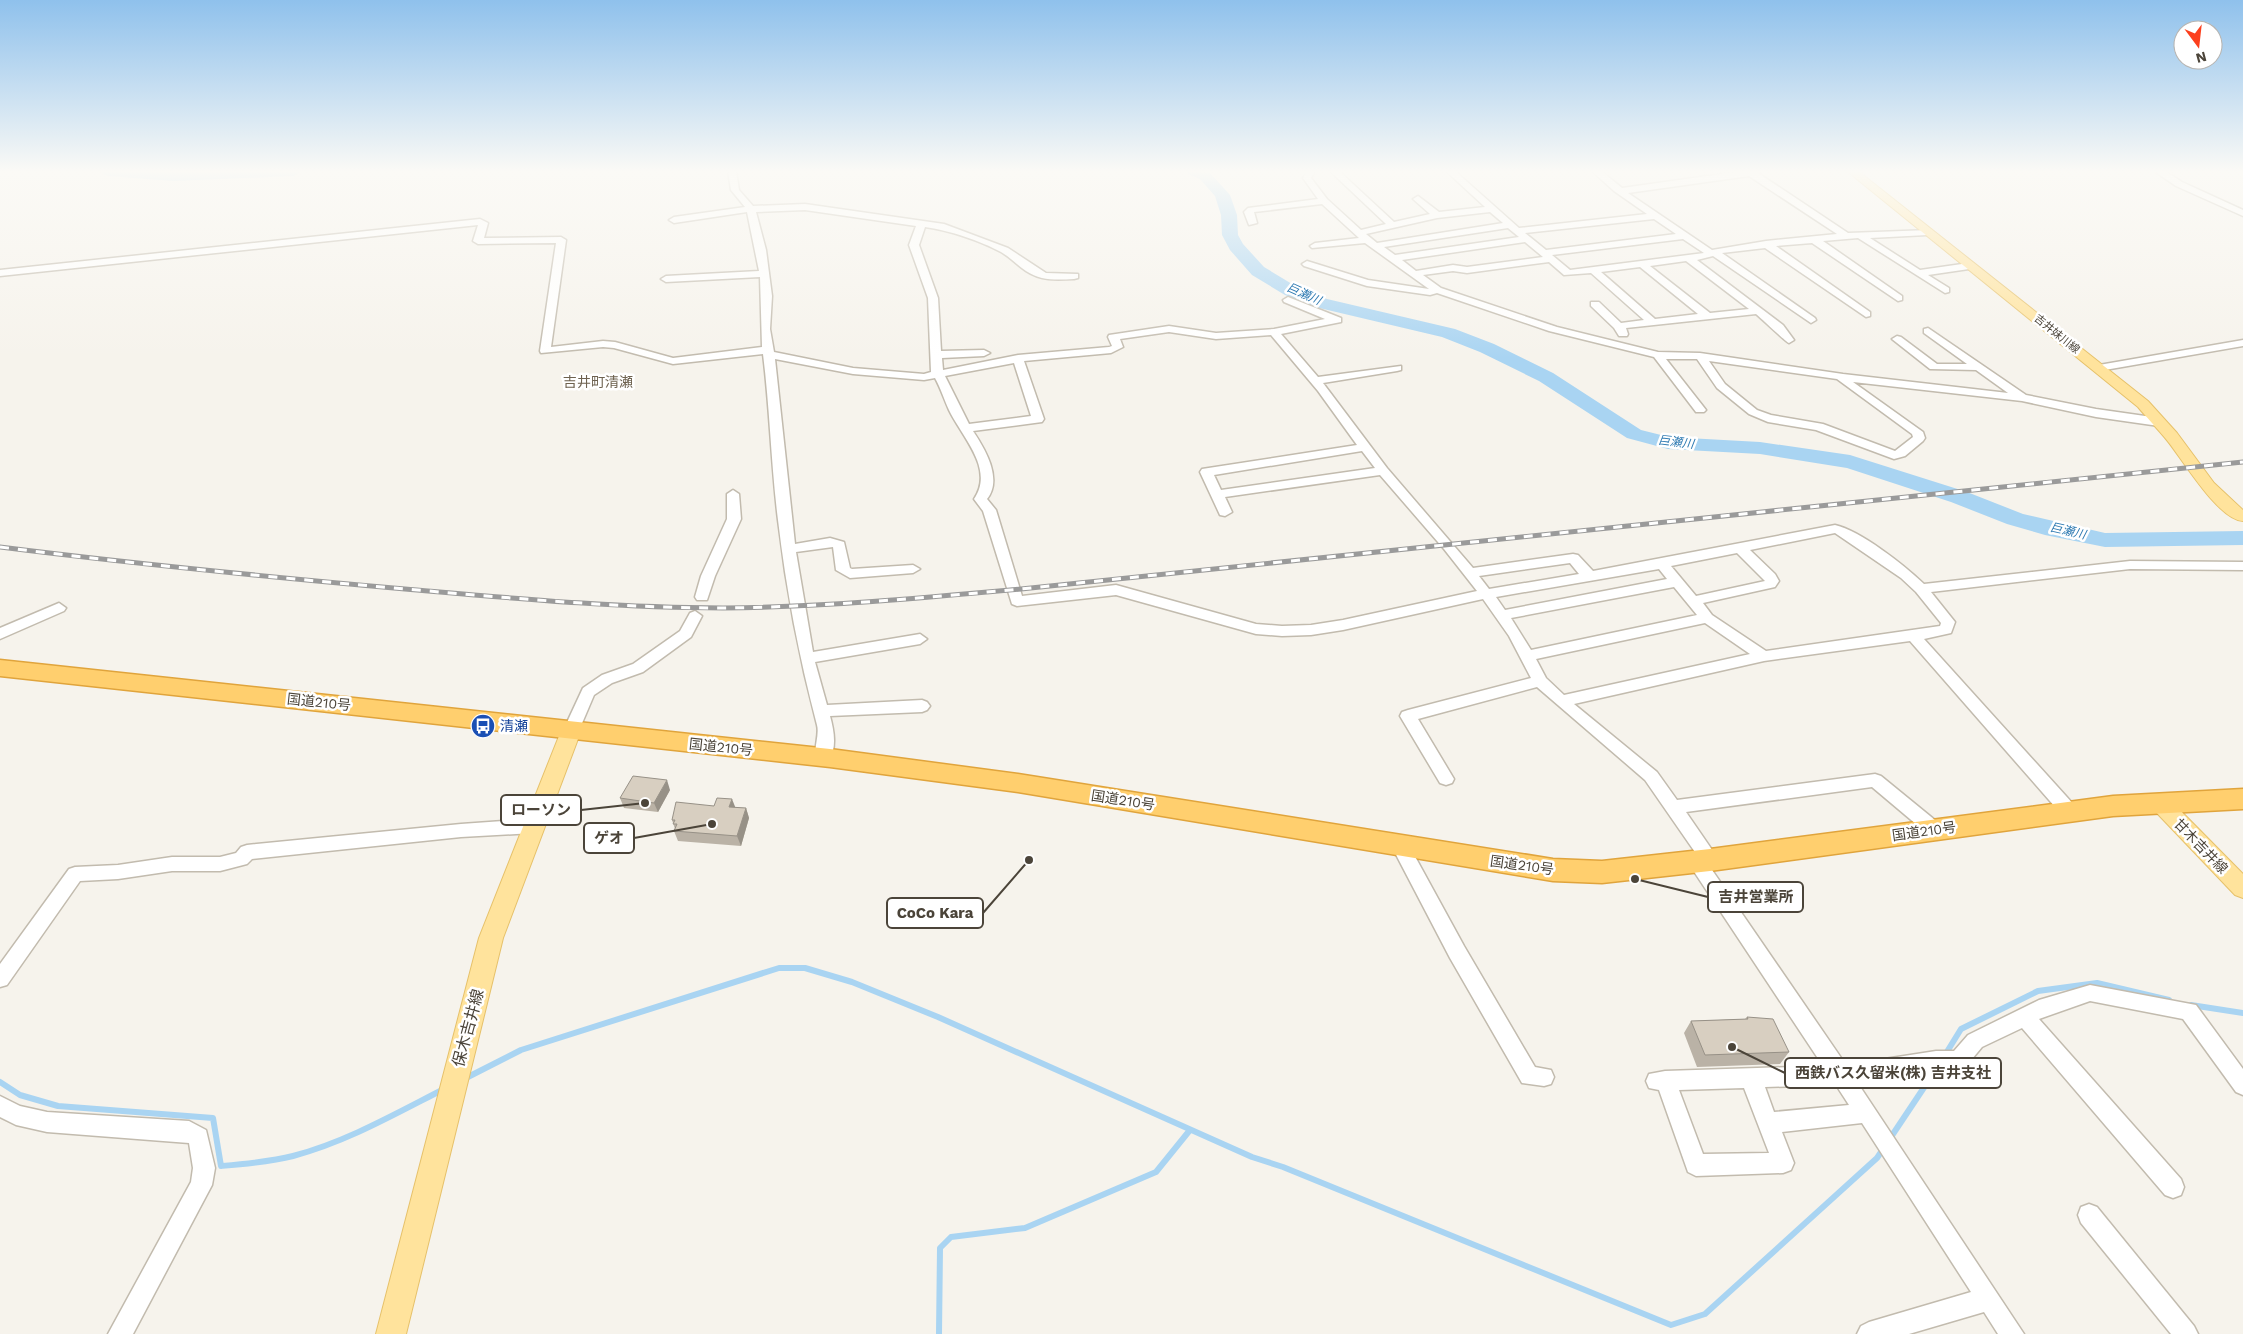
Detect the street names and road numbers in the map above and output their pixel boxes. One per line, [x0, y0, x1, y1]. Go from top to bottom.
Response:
street label: 吉井妹川線 [2032, 312, 2082, 356]
street label: 国道210号 [286, 691, 352, 713]
street label: 国道210号 [688, 736, 754, 758]
street label: 国道210号 [1090, 787, 1156, 813]
street label: 甘木吉井線 [2171, 815, 2231, 877]
street label: 国道210号 [1891, 819, 1957, 843]
street label: 国道210号 [1489, 853, 1555, 877]
street label: 保木吉井線 [448, 987, 488, 1069]

